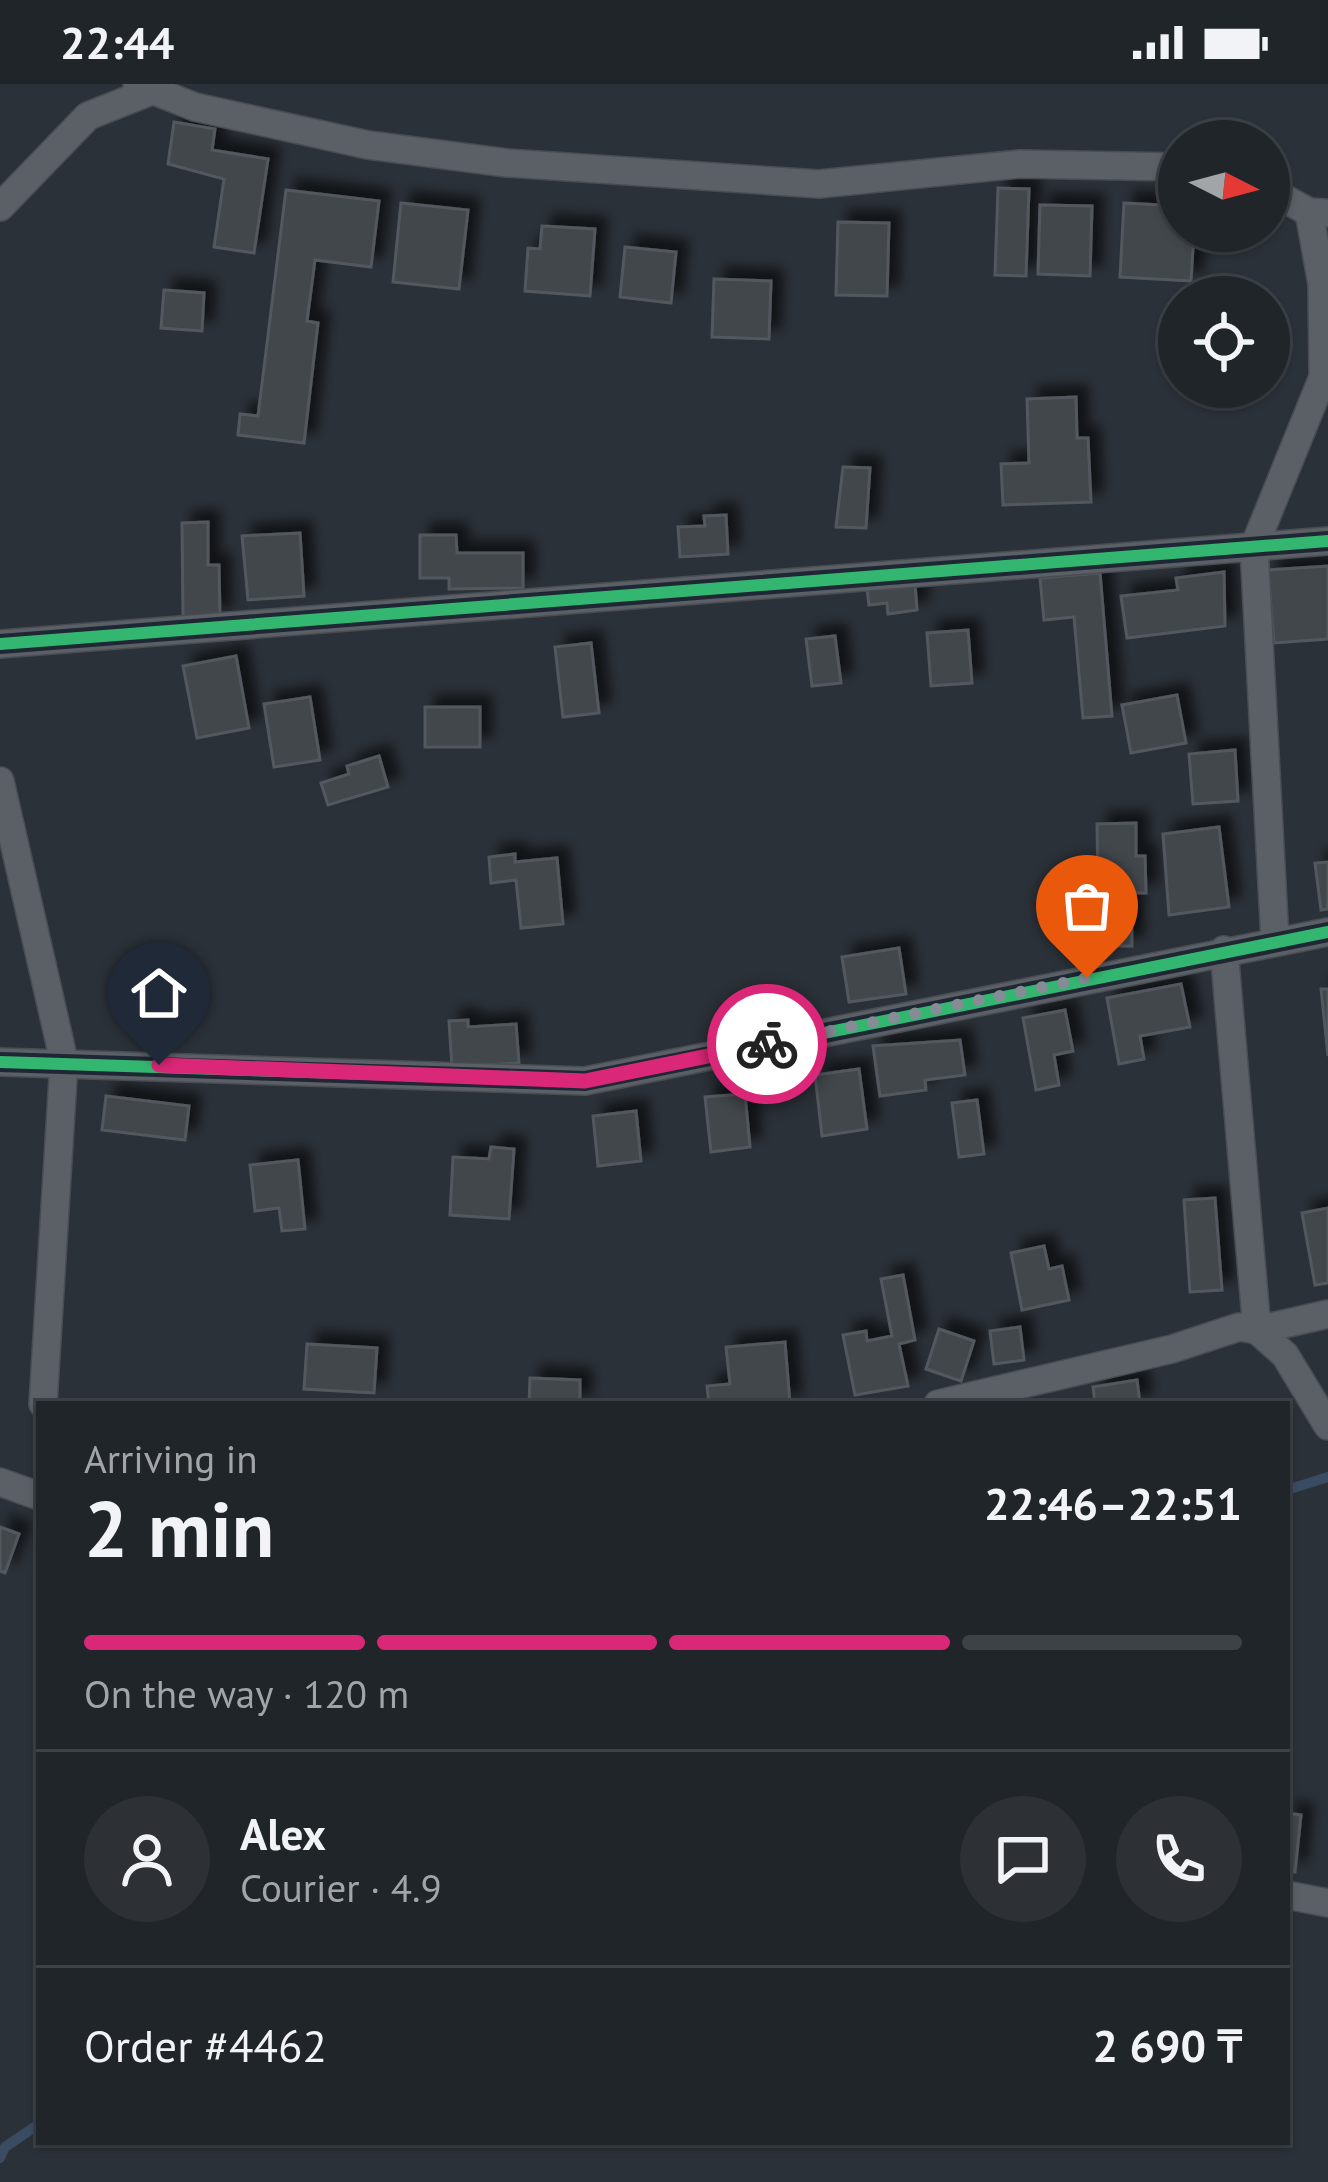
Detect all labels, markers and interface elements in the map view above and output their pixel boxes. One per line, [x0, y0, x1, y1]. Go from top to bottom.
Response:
text: 22:44 [60, 13, 174, 71]
north arrow [1158, 120, 1290, 252]
map controls [1158, 120, 1290, 408]
button: locate [1158, 276, 1290, 408]
pin [1036, 855, 1138, 978]
icon: bag [1054, 873, 1120, 939]
pin [108, 942, 210, 1065]
icon: home [126, 960, 192, 1026]
courier [707, 984, 827, 1104]
icon: bike [734, 1011, 800, 1077]
text: Arriving in [84, 1433, 258, 1484]
text: 22:46–22:51 [984, 1474, 1242, 1532]
text: 2 min [84, 1478, 274, 1579]
text: On the way · 120 m [84, 1668, 409, 1719]
button: person [84, 1796, 210, 1922]
button: chat [960, 1796, 1086, 1922]
button: phone [1116, 1796, 1242, 1922]
text: Alex [240, 1804, 326, 1862]
text: Courier · 4.9 [240, 1862, 442, 1913]
text: Order #4462 [84, 2016, 327, 2074]
text: 2 690 ₸ [1093, 2016, 1242, 2074]

